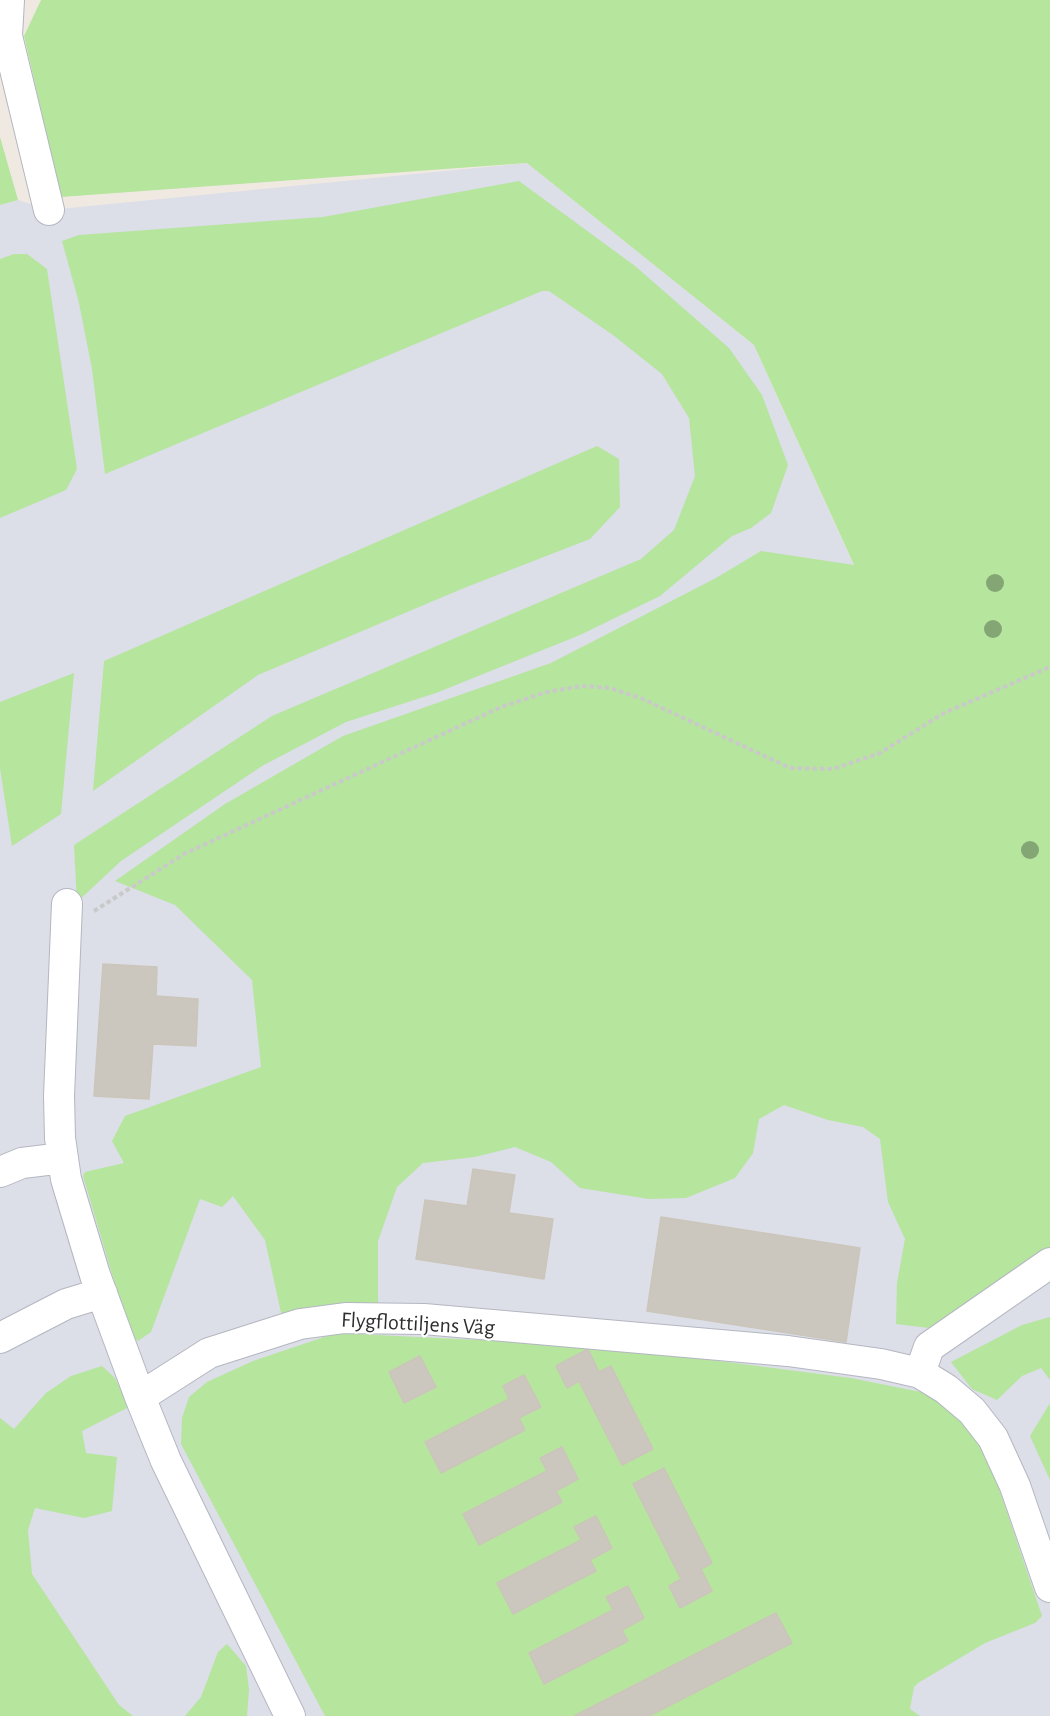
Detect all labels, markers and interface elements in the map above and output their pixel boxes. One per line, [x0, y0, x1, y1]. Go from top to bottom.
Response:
street label: Flygflottiljens Väg [340, 1307, 496, 1341]

